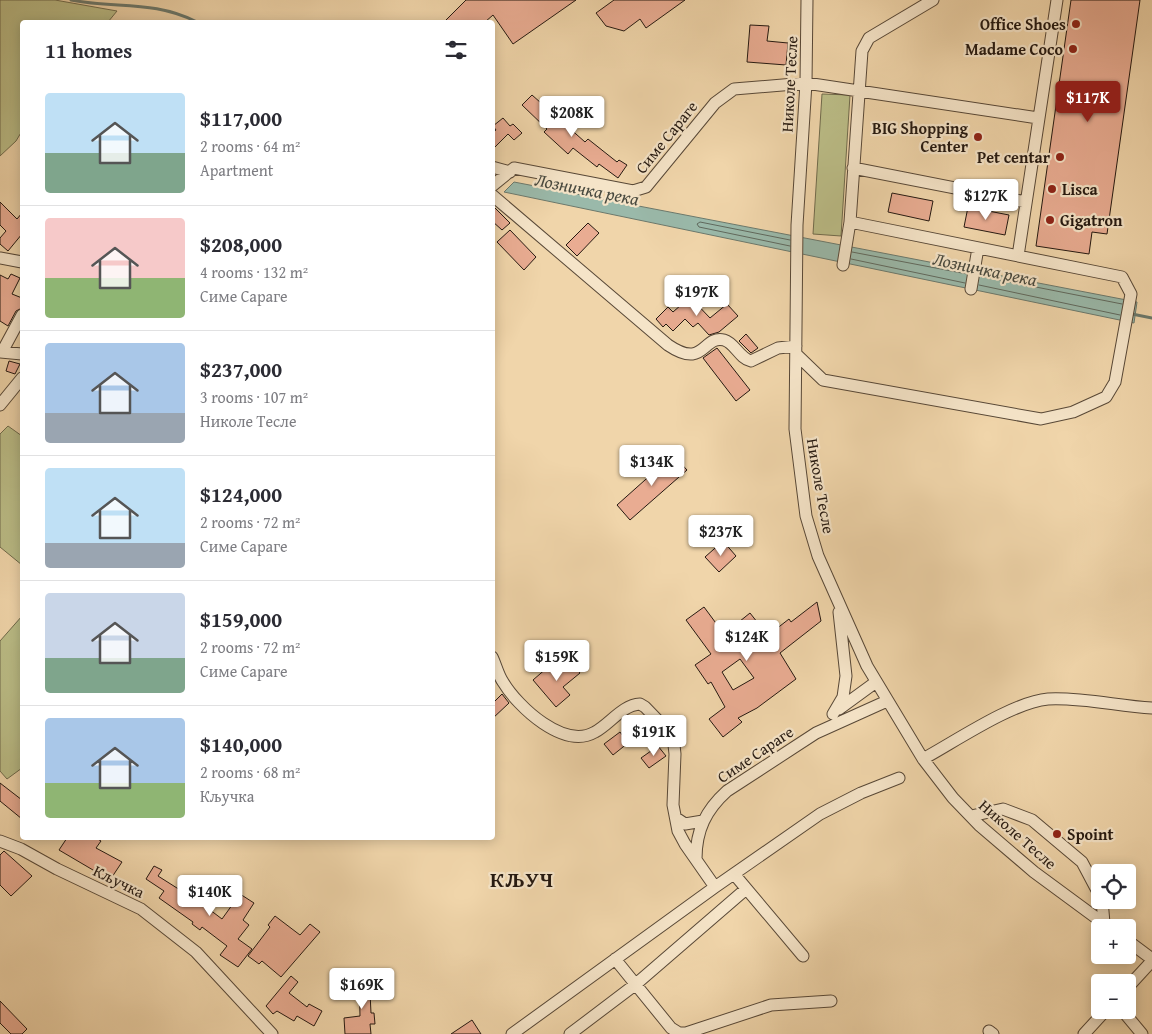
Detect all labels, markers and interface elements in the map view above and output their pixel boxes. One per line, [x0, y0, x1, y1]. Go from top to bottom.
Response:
place label: Office Shoes [980, 12, 1066, 36]
marker: Office Shoes [1070, 18, 1082, 30]
text: 11 homes [45, 35, 132, 66]
street label: Николе Тесле [774, 35, 804, 133]
icon: filters [442, 36, 470, 64]
place label: Madame Coco [965, 37, 1063, 61]
marker: Madame Coco [1067, 43, 1079, 55]
pin: $117K [1053, 80, 1123, 123]
text: $117K [1066, 85, 1110, 109]
street label: Симе Сараге [629, 95, 703, 179]
pin: $208K [537, 96, 607, 138]
text: $208K [550, 100, 594, 124]
text: $117,000 [200, 103, 282, 134]
icon: home [85, 113, 145, 173]
place label: BIG Shopping Center [872, 116, 969, 158]
marker: BIG Shopping Center [972, 131, 984, 143]
text: 2 rooms · 64 m² [200, 134, 300, 158]
place label: Pet centar [977, 145, 1051, 169]
marker: Pet centar [1054, 151, 1066, 163]
text: Apartment [200, 158, 273, 182]
water label: Лозничка река [533, 166, 642, 212]
place label: Lisca [1062, 177, 1099, 201]
pin: $127K [951, 178, 1021, 221]
text: $127K [964, 183, 1008, 207]
marker: Lisca [1046, 183, 1058, 195]
place label: Gigatron [1060, 208, 1123, 232]
marker: Gigatron [1044, 214, 1056, 226]
text: $208,000 [200, 229, 282, 260]
icon: home [85, 238, 145, 298]
water label: Лозничка река [931, 245, 1040, 293]
text: 4 rooms · 132 m² [200, 260, 308, 284]
pin: $197K [662, 274, 732, 317]
text: $197K [675, 279, 719, 303]
text: Симе Сараге [200, 284, 288, 308]
text: $237,000 [200, 354, 282, 385]
icon: home [85, 363, 145, 423]
text: 3 rooms · 107 m² [200, 385, 308, 409]
text: Николе Тесле [200, 409, 296, 433]
street label: Николе Тесле [801, 436, 841, 536]
pin: $134K [617, 444, 687, 487]
text: $134K [630, 449, 674, 473]
text: $124,000 [200, 479, 282, 510]
icon: home [85, 488, 145, 548]
text: 2 rooms · 72 m² [200, 510, 300, 534]
pin: $237K [686, 514, 756, 557]
text: $237K [699, 519, 743, 543]
text: Симе Сараге [200, 534, 288, 558]
text: $159,000 [200, 604, 282, 635]
icon: home [85, 613, 145, 673]
pin: $124K [712, 620, 782, 662]
text: $124K [725, 624, 769, 648]
text: 2 rooms · 72 m² [200, 635, 300, 659]
pin: $159K [522, 640, 592, 682]
text: $159K [535, 644, 579, 668]
text: Симе Сараге [200, 659, 288, 683]
pin: $191K [619, 714, 689, 757]
text: $191K [632, 719, 676, 743]
street label: Симе Сараге [712, 720, 798, 788]
text: $140,000 [200, 729, 282, 760]
icon: home [85, 738, 145, 798]
text: 2 rooms · 68 m² [200, 760, 300, 784]
text: Кључка [200, 784, 254, 808]
street label: Николе Тесле [974, 793, 1062, 875]
place label: Spoint [1067, 822, 1113, 846]
marker: Spoint [1051, 828, 1063, 840]
street label: Кључка [89, 858, 149, 904]
district label: КЉУЧ [490, 864, 554, 895]
map controls [1091, 864, 1136, 1019]
button: locate [1091, 864, 1136, 909]
pin: $140K [175, 874, 245, 917]
text: $140K [188, 879, 232, 903]
button: + [1091, 919, 1136, 964]
pin: $169K [327, 968, 397, 1010]
text: $169K [340, 972, 384, 996]
button: − [1091, 974, 1136, 1019]

